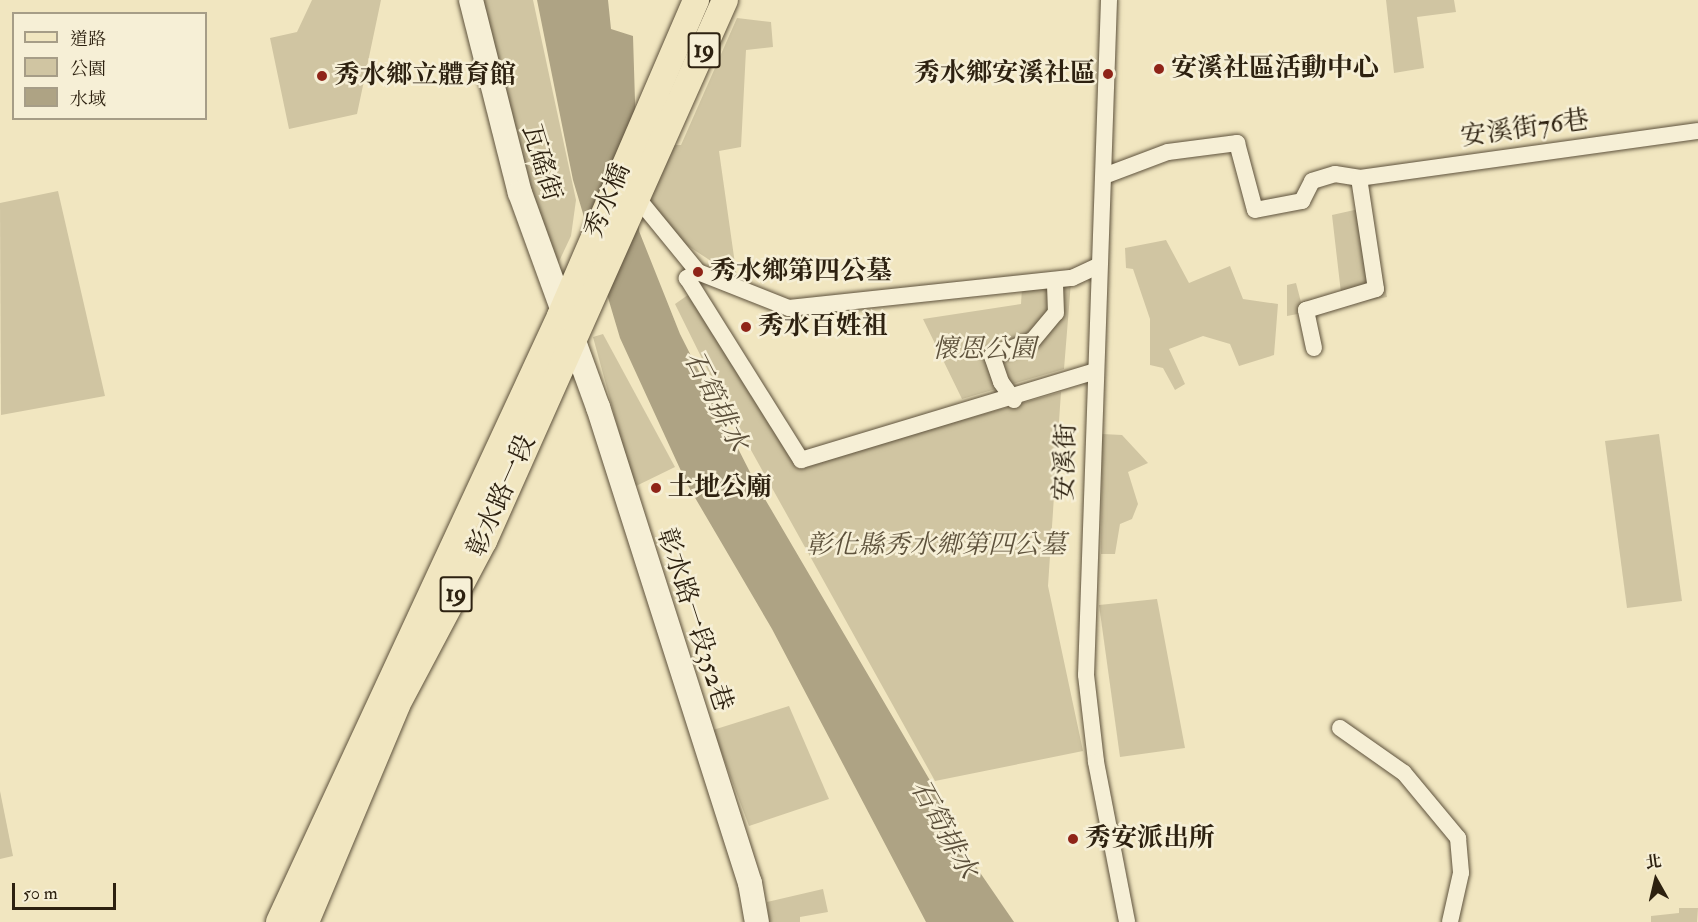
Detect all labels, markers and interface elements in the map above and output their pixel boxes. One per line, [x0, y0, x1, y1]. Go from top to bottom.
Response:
legend [12, 12, 207, 120]
text: 道路 [70, 28, 106, 51]
road number: 19 [688, 29, 720, 71]
place label: 安溪社區活動中心 [1171, 53, 1379, 85]
text: 公園 [70, 58, 106, 81]
place label: 秀水鄉安溪社區 [914, 58, 1096, 90]
place label: 秀水鄉立體育館 [334, 60, 516, 92]
marker: 安溪社區活動中心 [1152, 62, 1166, 76]
marker: 秀水鄉安溪社區 [1101, 67, 1115, 81]
marker: 秀水鄉立體育館 [315, 69, 329, 83]
text: 水域 [70, 88, 106, 111]
street label: 安溪街76巷 [1459, 105, 1591, 153]
street label: 瓦磘街 [515, 121, 567, 205]
street label: 秀水橋 [578, 159, 638, 243]
place label: 秀水鄉第四公墓 [710, 256, 892, 288]
marker: 秀水鄉第四公墓 [691, 265, 705, 279]
place label: 秀水百姓祖 [758, 311, 888, 343]
marker: 秀水百姓祖 [739, 320, 753, 334]
park label: 懷恩公園 [932, 334, 1036, 366]
water label: 石筍排水 [677, 346, 755, 456]
street label: 安溪街 [1049, 422, 1083, 502]
street label: 彰水路一段 [461, 430, 543, 562]
place label: 土地公廟 [668, 472, 772, 504]
marker: 土地公廟 [649, 481, 663, 495]
street label: 彰水路一段352巷 [650, 525, 738, 715]
park label: 彰化縣秀水鄉第四公墓 [806, 530, 1066, 562]
road number: 19 [440, 573, 472, 615]
water label: 石筍排水 [904, 774, 984, 884]
place label: 秀安派出所 [1085, 823, 1215, 855]
marker: 秀安派出所 [1066, 832, 1080, 846]
north arrow [1626, 850, 1686, 910]
text: 北 [1644, 851, 1663, 873]
scale bar [15, 871, 118, 909]
text: 50 m [23, 882, 58, 905]

